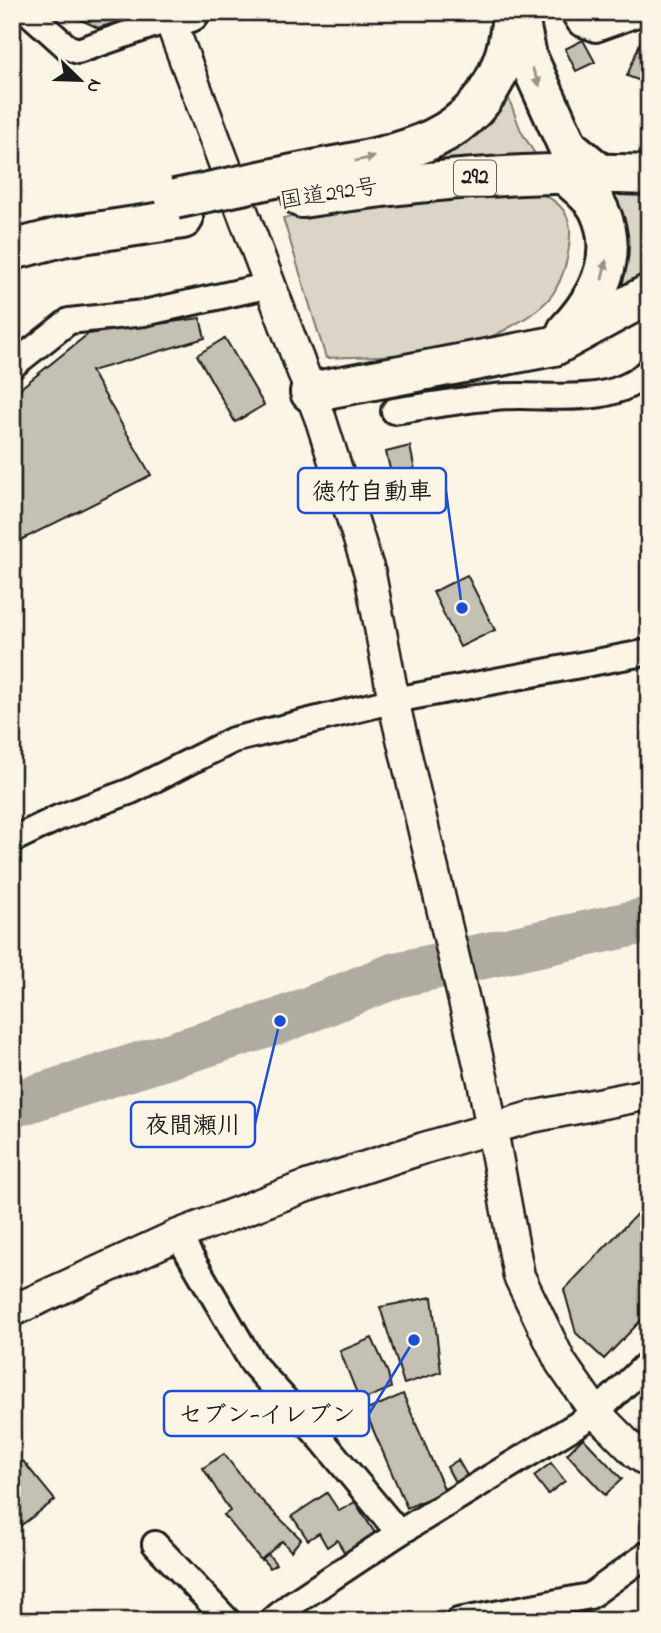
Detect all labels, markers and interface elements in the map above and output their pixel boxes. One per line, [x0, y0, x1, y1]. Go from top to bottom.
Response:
north arrow [46, 46, 116, 116]
one-way arrow [531, 67, 542, 88]
text: N [78, 74, 108, 97]
one-way arrow [354, 154, 376, 165]
road number: 292 [454, 160, 496, 196]
street label: 国道292号 [278, 171, 380, 219]
one-way arrow [599, 259, 610, 281]
callout: 徳竹自動車 [298, 468, 446, 513]
text: 徳竹自動車 [312, 476, 432, 511]
callout: 夜間瀬川 [131, 1102, 255, 1147]
text: 夜間瀬川 [145, 1110, 241, 1145]
callout: セブン-イレブン [164, 1391, 369, 1436]
text: セブン-イレブン [179, 1399, 356, 1434]

